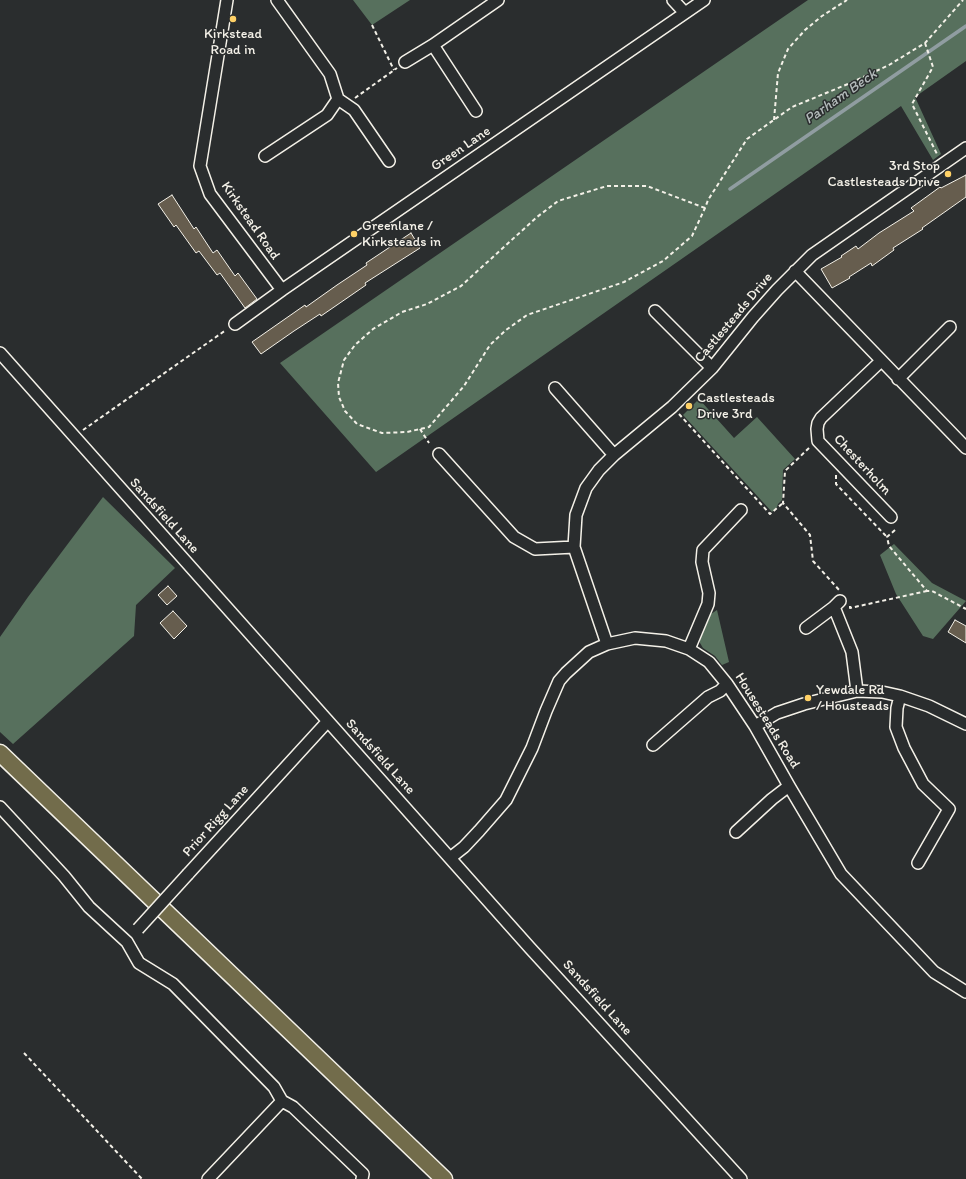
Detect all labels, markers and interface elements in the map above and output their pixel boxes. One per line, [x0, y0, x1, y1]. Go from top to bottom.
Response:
marker: Kirkstead Road in [228, 14, 238, 24]
place label: Kirkstead Road in [204, 26, 262, 58]
water label: Parham Beck [801, 65, 881, 129]
street label: Green Lane [428, 123, 494, 175]
place label: 3rd Stop Castlesteads Drive [828, 158, 940, 190]
marker: 3rd Stop Castlesteads Drive [943, 169, 953, 179]
street label: Kirkstead Road [217, 179, 283, 263]
place label: Greenlane / Kirksteads in [362, 218, 441, 250]
marker: Greenlane / Kirksteads in [349, 229, 359, 239]
street label: Castlesteads Drive [691, 270, 777, 366]
place label: Castlesteads Drive 3rd [697, 390, 775, 422]
marker: Castlesteads Drive 3rd [684, 401, 694, 411]
street label: Chesterholm [830, 431, 894, 499]
street label: Sandsfield Lane [126, 475, 202, 557]
street label: Housesteads Road [731, 670, 803, 772]
place label: Yewdale Rd / Housteads [816, 682, 889, 714]
marker: Yewdale Rd / Housteads [803, 693, 813, 703]
street label: Sandsfield Lane [342, 716, 418, 798]
street label: Prior Rigg Lane [179, 782, 253, 860]
street label: Sandsfield Lane [559, 957, 635, 1039]

